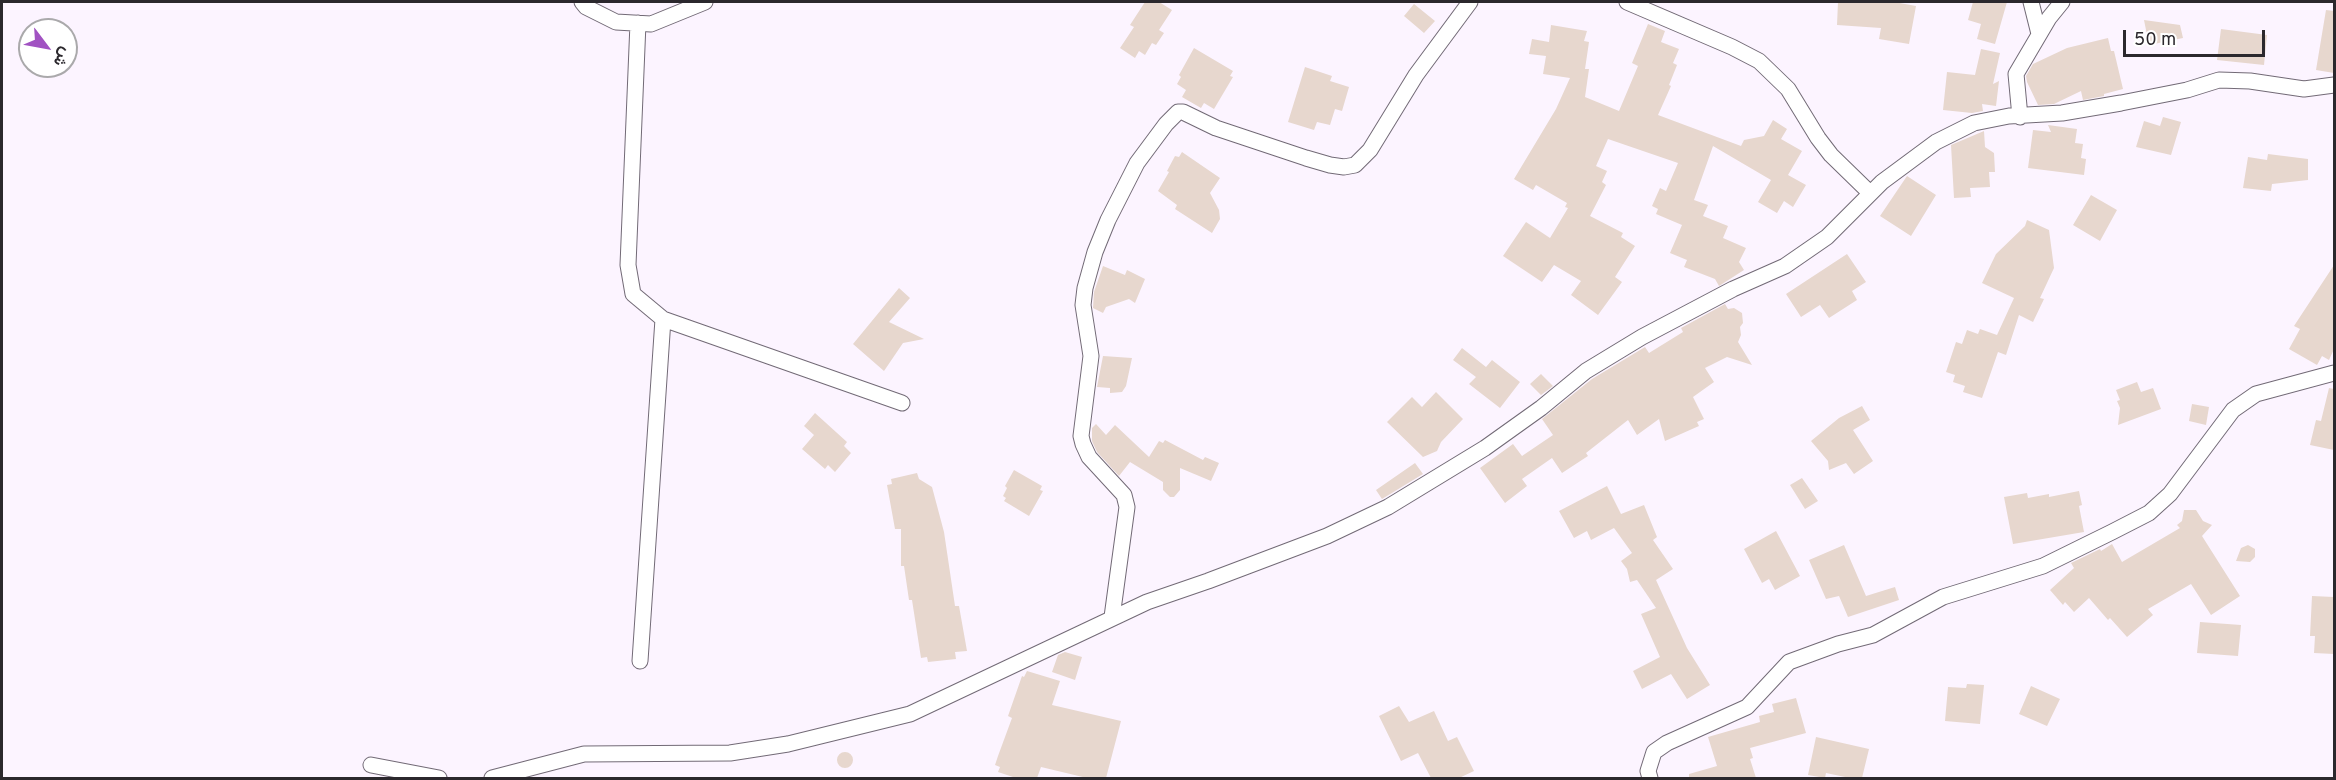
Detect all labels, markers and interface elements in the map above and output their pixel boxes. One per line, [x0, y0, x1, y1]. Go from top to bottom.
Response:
north arrow [18, 18, 78, 78]
scale bar [2126, 18, 2268, 56]
text: 50 m [2134, 29, 2176, 52]
text: ش [48, 43, 75, 70]

